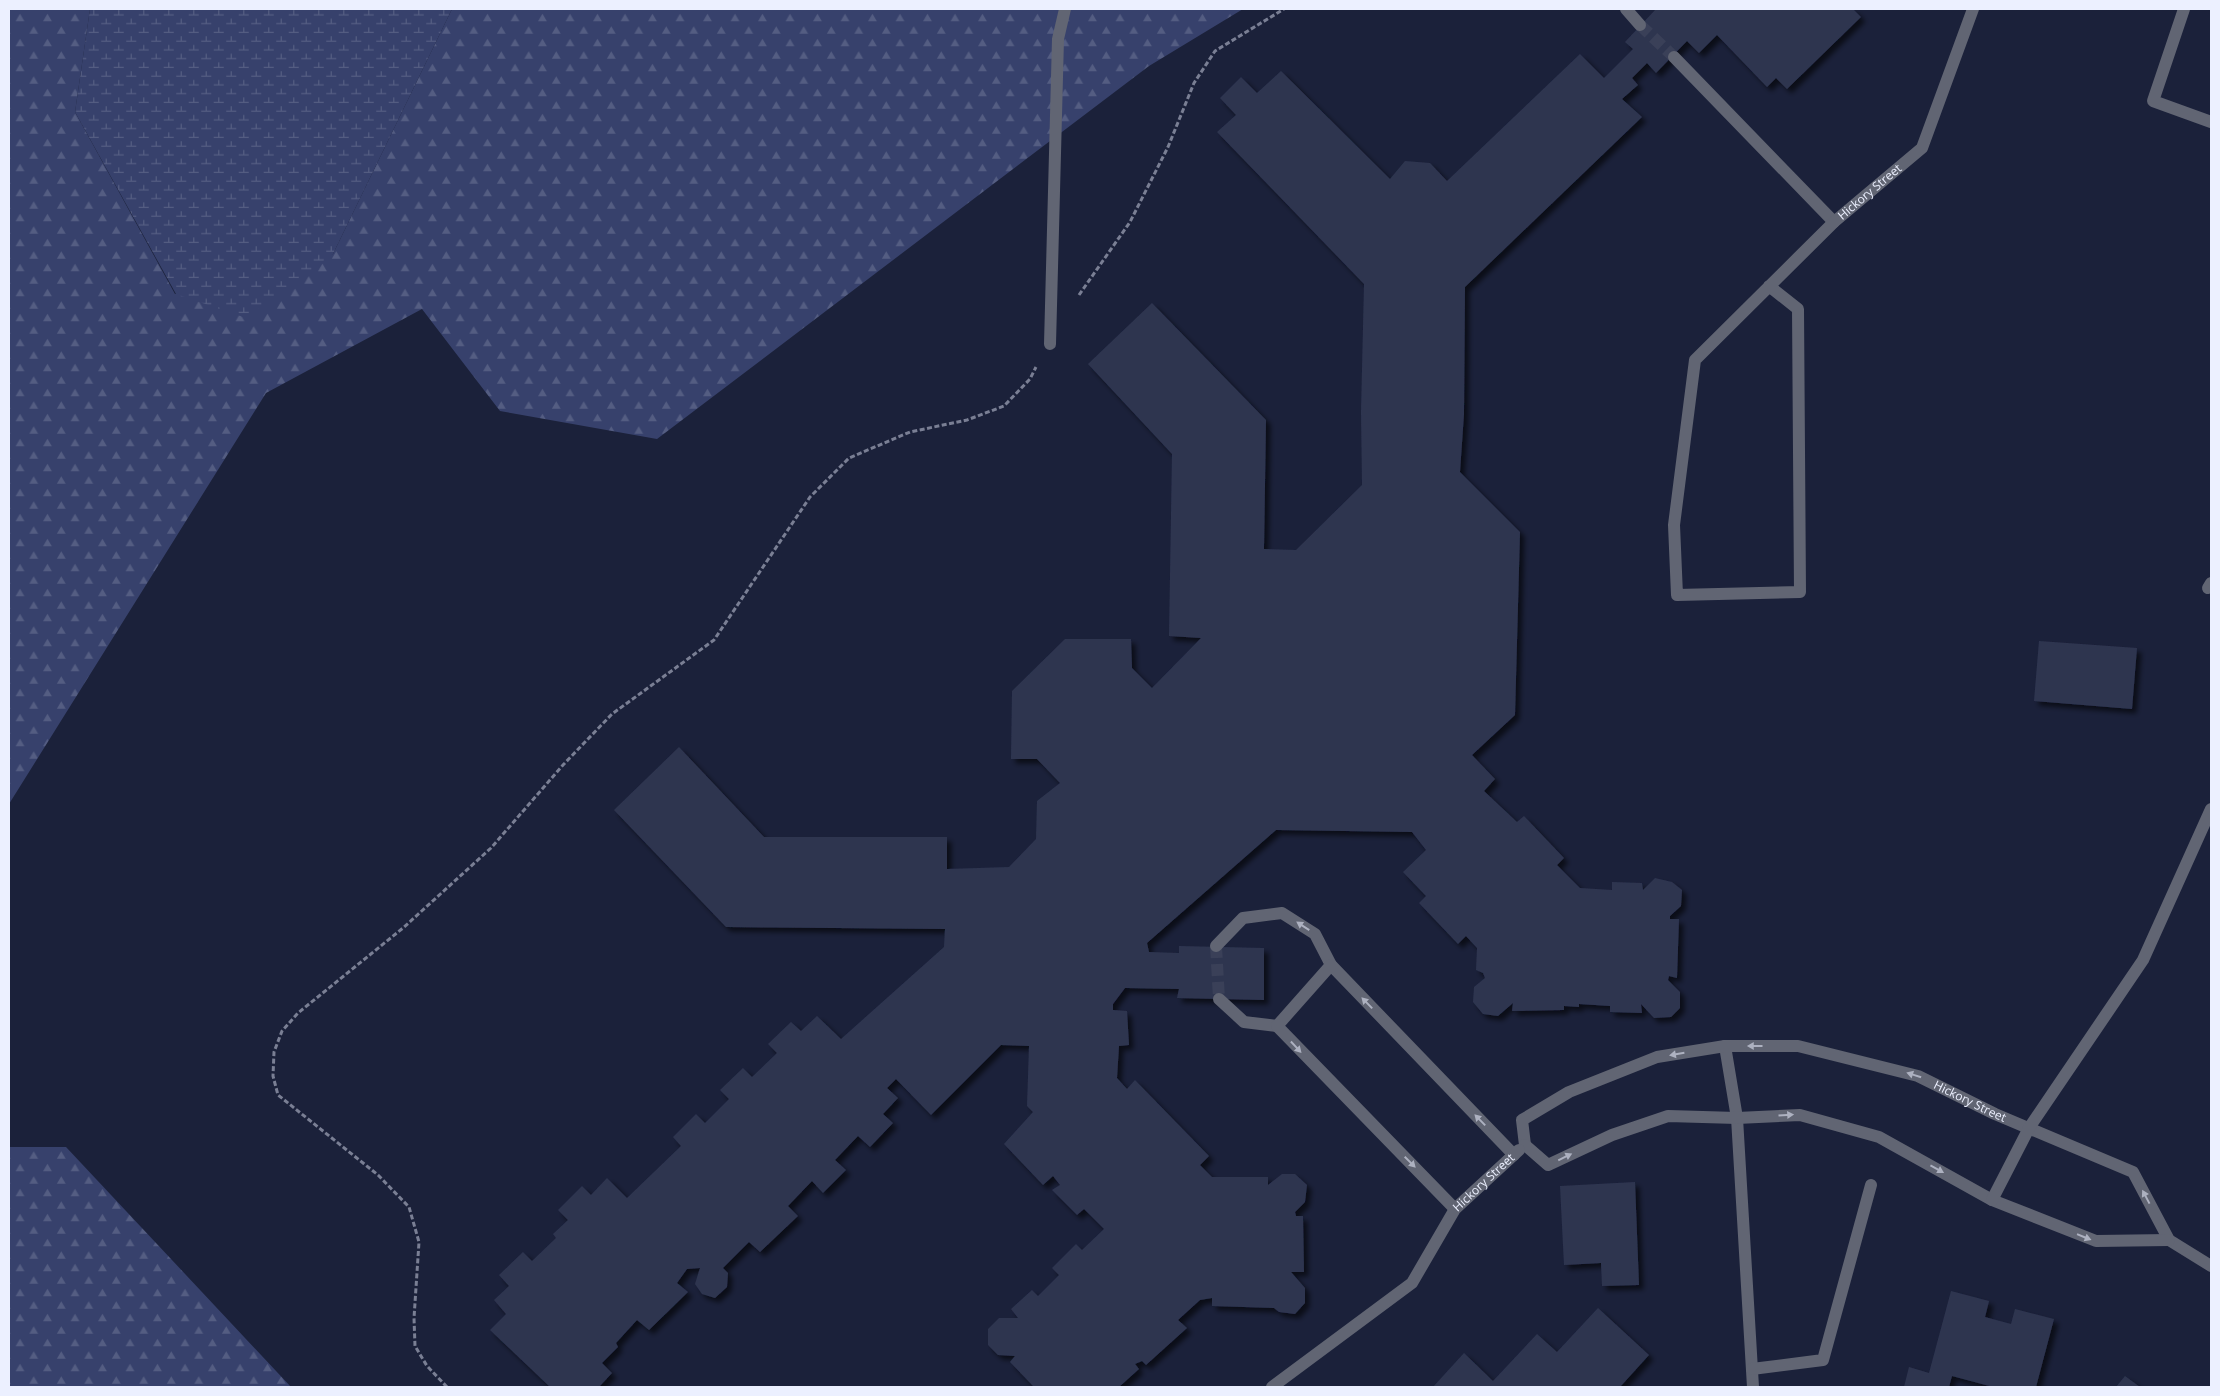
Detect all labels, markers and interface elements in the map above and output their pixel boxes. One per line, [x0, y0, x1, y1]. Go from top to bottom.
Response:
street label: Hickory Street [1834, 160, 1905, 223]
one-way arrow [1296, 922, 1309, 931]
one-way arrow [1361, 997, 1373, 1009]
one-way arrow [1290, 1040, 1302, 1052]
one-way arrow [1747, 1042, 1763, 1050]
one-way arrow [1669, 1050, 1685, 1058]
one-way arrow [1906, 1071, 1921, 1079]
street label: Hickory Street [1931, 1076, 2009, 1126]
one-way arrow [1778, 1111, 1794, 1119]
one-way arrow [1474, 1114, 1486, 1126]
street label: Hickory Street [1449, 1149, 1518, 1215]
one-way arrow [1558, 1153, 1572, 1161]
one-way arrow [1404, 1156, 1416, 1168]
one-way arrow [1930, 1165, 1944, 1174]
one-way arrow [2142, 1189, 2150, 1204]
one-way arrow [2077, 1233, 2091, 1241]

